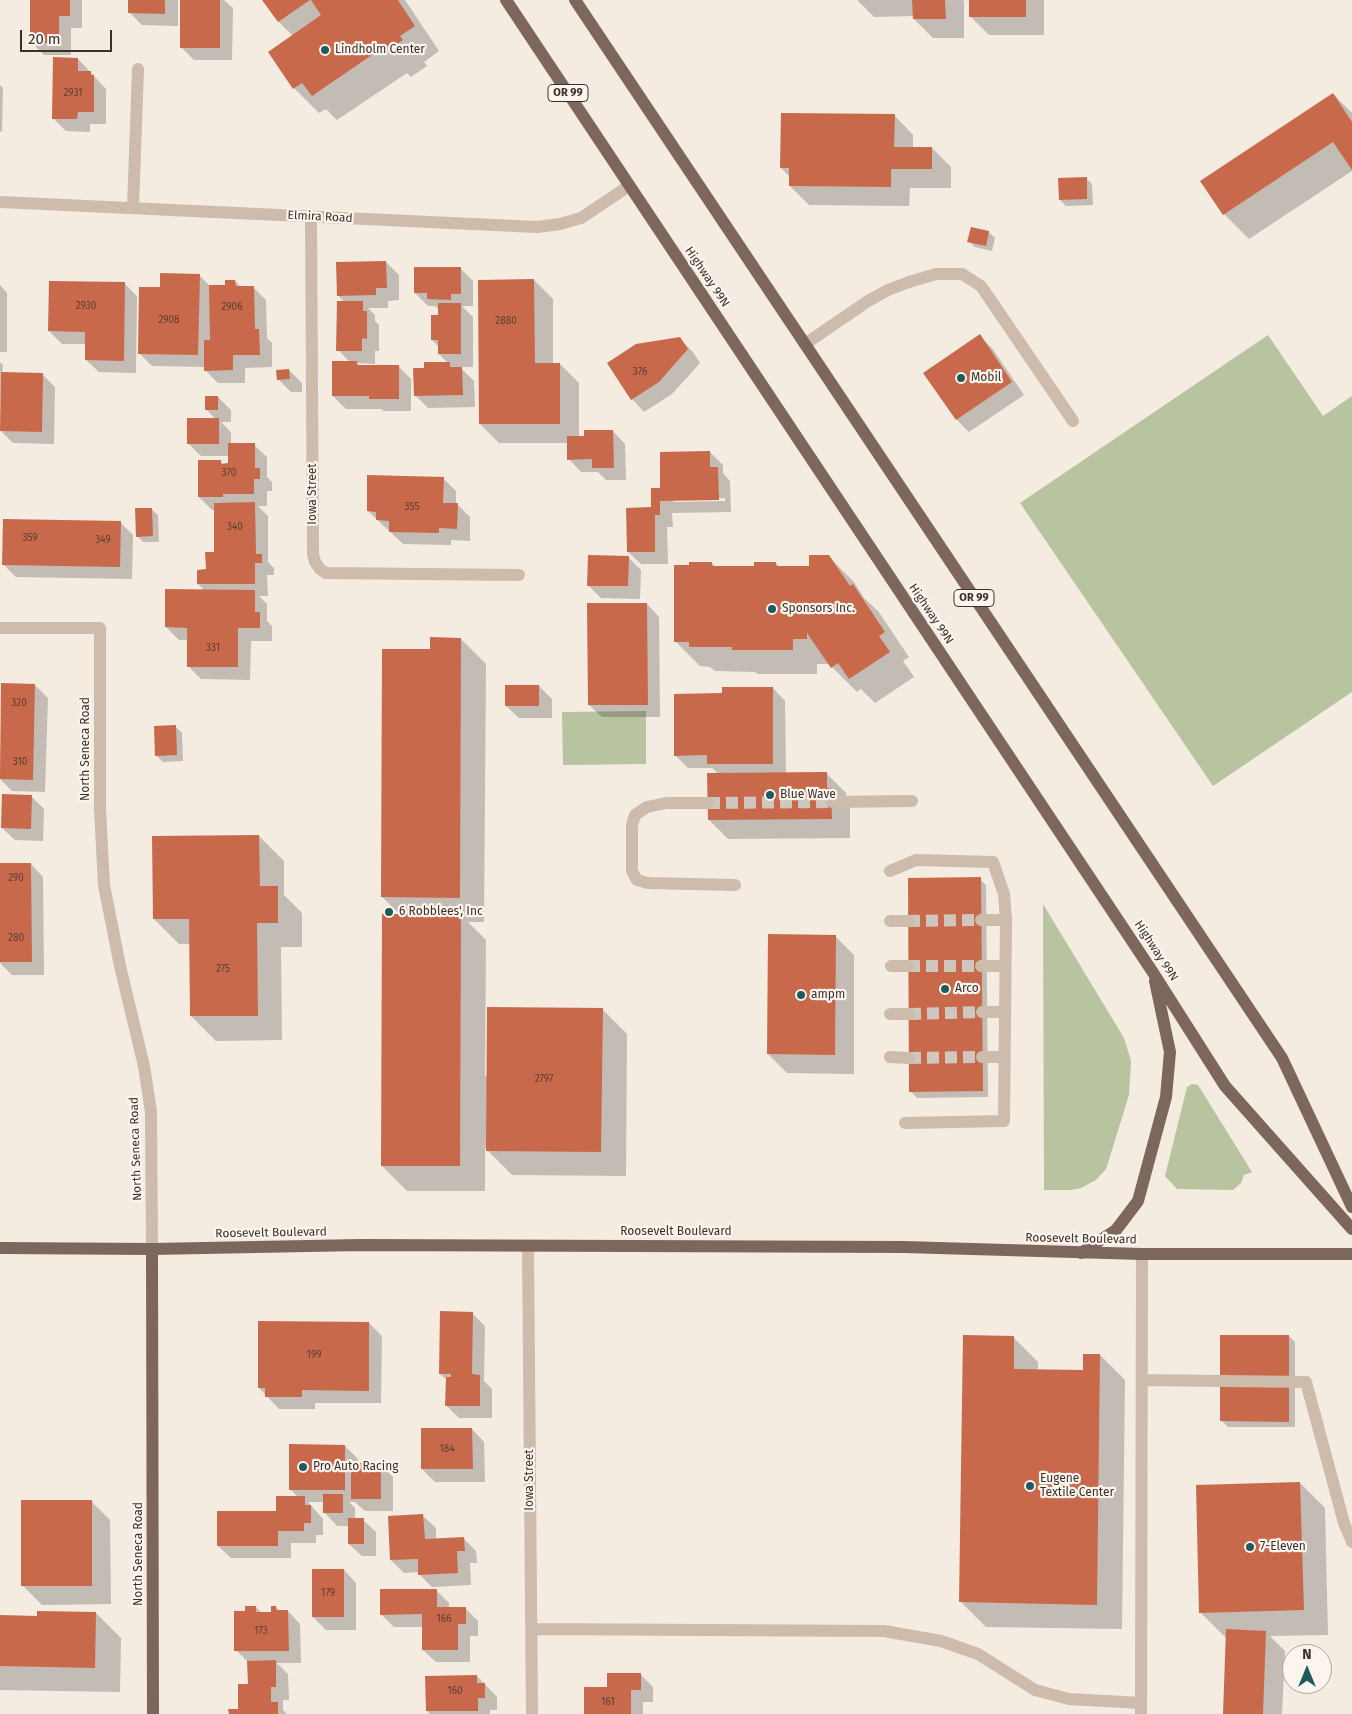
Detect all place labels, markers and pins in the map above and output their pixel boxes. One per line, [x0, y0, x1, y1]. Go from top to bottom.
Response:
place label: Lindholm Center [335, 43, 425, 57]
marker: Lindholm Center [319, 44, 331, 56]
place label: Mobil [971, 371, 1001, 385]
marker: Mobil [955, 372, 967, 384]
place label: Sponsors Inc. [782, 602, 855, 616]
marker: Sponsors Inc. [766, 603, 778, 615]
place label: Blue Wave [780, 788, 836, 802]
marker: Blue Wave [764, 789, 776, 801]
place label: 6 Robblees', Inc [399, 905, 483, 919]
marker: 6 Robblees', Inc [383, 906, 395, 918]
place label: Arco [955, 982, 979, 996]
marker: Arco [939, 983, 951, 995]
place label: ampm [811, 988, 845, 1002]
marker: ampm [795, 989, 807, 1001]
place label: Pro Auto Racing [313, 1460, 398, 1474]
marker: Pro Auto Racing [297, 1461, 309, 1473]
place label: Eugene Textile Center [1040, 1472, 1114, 1500]
marker: Eugene Textile Center [1024, 1480, 1036, 1492]
place label: 7-Eleven [1260, 1540, 1306, 1554]
marker: 7-Eleven [1244, 1541, 1256, 1553]

